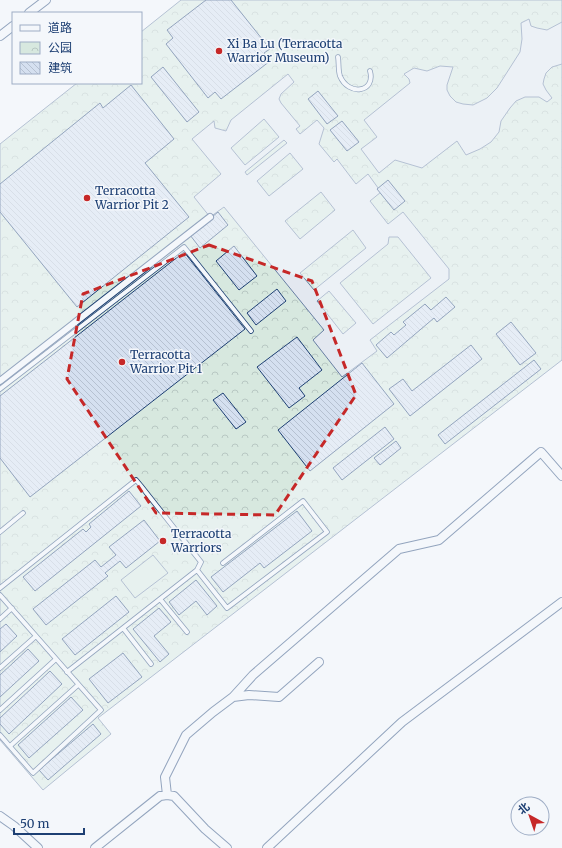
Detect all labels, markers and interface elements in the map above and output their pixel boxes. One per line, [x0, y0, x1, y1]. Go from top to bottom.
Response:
legend [12, 12, 142, 84]
text: 道路 [48, 20, 72, 35]
place label: Xi Ba Lu (Terracotta Warrior Museum) [226, 36, 343, 65]
text: 公园 [48, 40, 72, 55]
marker: Xi Ba Lu (Terracotta Warrior Museum) [214, 46, 224, 56]
text: 建筑 [48, 60, 72, 75]
place label: Terracotta Warrior Pit 2 [94, 183, 169, 212]
marker: Terracotta Warrior Pit 2 [82, 193, 92, 203]
place label: Terracotta Warrior Pit 1 [129, 347, 203, 376]
marker: Terracotta Warrior Pit 1 [117, 357, 127, 367]
place label: Terracotta Warriors [170, 526, 232, 555]
marker: Terracotta Warriors [158, 536, 168, 546]
north arrow [510, 796, 550, 836]
text: 北 [515, 799, 532, 817]
scale bar [14, 810, 84, 836]
text: 50 m [20, 816, 49, 831]

